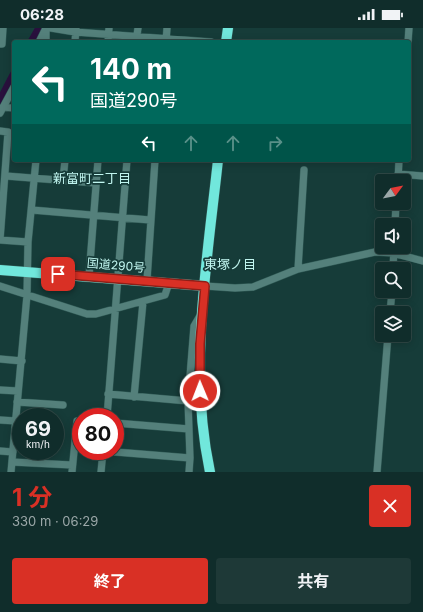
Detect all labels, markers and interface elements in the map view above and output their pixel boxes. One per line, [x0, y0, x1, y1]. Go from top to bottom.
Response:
text: 06:28 [20, 5, 64, 24]
text: 140 m [90, 52, 172, 86]
icon: left [24, 56, 76, 108]
text: 国道290号 [90, 90, 178, 111]
icon: left [138, 132, 160, 154]
icon: ahead [180, 132, 202, 154]
icon: ahead [222, 132, 244, 154]
icon: right [264, 132, 286, 154]
district label: 新富町二丁目 [53, 170, 131, 186]
north arrow [375, 174, 411, 210]
map controls [375, 174, 411, 342]
button: sound [375, 218, 411, 254]
street label: 国道290号 [86, 255, 146, 275]
district label: 東塚ノ目 [204, 256, 256, 272]
pin [41, 257, 75, 291]
button: search [375, 262, 411, 298]
icon: arrive [47, 263, 69, 285]
button: layers [375, 306, 411, 342]
position arrow [179, 370, 221, 412]
speed limit sign: 80 [72, 408, 124, 460]
text: 69 [25, 417, 51, 441]
text: km/h [26, 438, 50, 450]
text: 1 分 [12, 483, 52, 512]
button: close [369, 485, 411, 527]
text: 330 m · 06:29 [12, 513, 98, 529]
button: 終了 [12, 558, 208, 604]
button: 共有 [216, 558, 411, 604]

